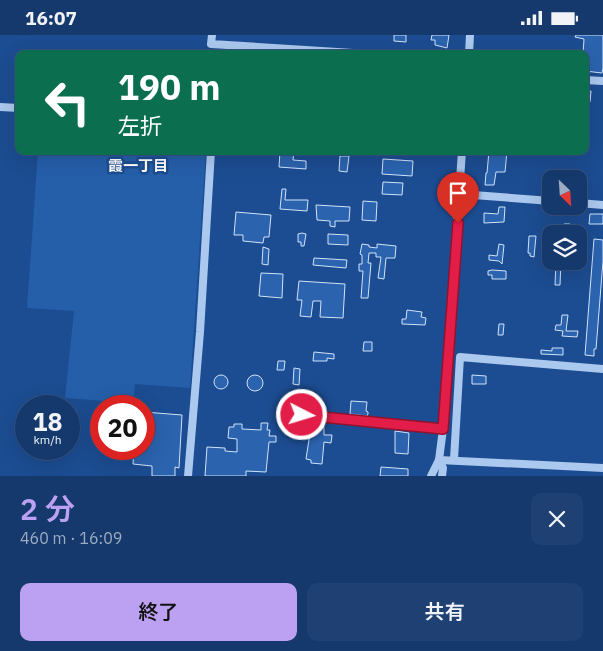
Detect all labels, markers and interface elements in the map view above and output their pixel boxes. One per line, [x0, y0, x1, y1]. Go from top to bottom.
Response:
text: 16:07 [25, 6, 77, 30]
text: 190 m [118, 64, 221, 110]
icon: left [35, 70, 100, 135]
text: 左折 [118, 111, 162, 140]
district label: 霞一丁目 [108, 156, 168, 175]
north arrow [542, 170, 588, 215]
map controls [542, 170, 587, 270]
pin [437, 172, 479, 223]
icon: arrive [444, 179, 472, 207]
button: layers [542, 225, 587, 270]
position arrow [275, 388, 327, 440]
speed limit sign: 20 [90, 395, 155, 460]
text: 18 [32, 405, 63, 438]
text: km/h [33, 432, 62, 447]
text: 2 分 [20, 489, 75, 528]
button: close [531, 493, 583, 545]
text: 460 m · 16:09 [20, 528, 122, 548]
button: 終了 [20, 583, 297, 641]
button: 共有 [307, 583, 583, 641]

